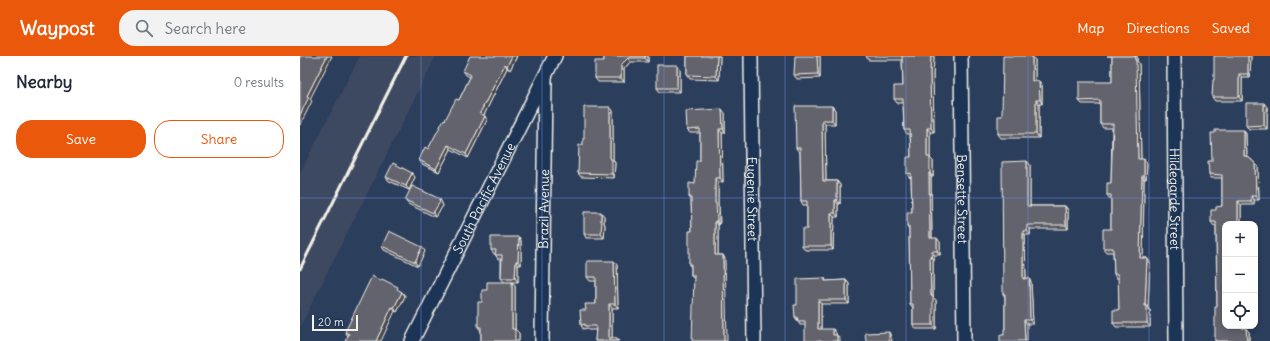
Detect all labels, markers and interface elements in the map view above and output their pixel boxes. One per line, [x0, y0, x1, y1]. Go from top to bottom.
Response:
search box [119, 10, 399, 46]
text: Waypost [20, 16, 95, 40]
icon: search [133, 17, 155, 39]
text: Search here [165, 19, 246, 38]
text: Map [1077, 19, 1104, 37]
text: Directions [1126, 19, 1190, 37]
text: Saved [1212, 19, 1250, 37]
text: Nearby [16, 71, 72, 93]
text: 0 results [234, 74, 284, 91]
button: Save [16, 120, 146, 158]
button: Share [154, 120, 284, 158]
street label: South Pacific Avenue [449, 140, 519, 256]
street label: Hildegarde Street [1166, 148, 1184, 251]
street label: Bensette Street [954, 154, 971, 244]
street label: Eugenie Street [744, 157, 761, 242]
street label: Brazil Avenue [535, 169, 552, 249]
map controls [1222, 221, 1258, 329]
button: + [1222, 221, 1258, 257]
button: − [1222, 257, 1258, 293]
button: locate [1222, 293, 1258, 329]
scale bar [312, 313, 358, 332]
text: 20 m [318, 315, 344, 329]

